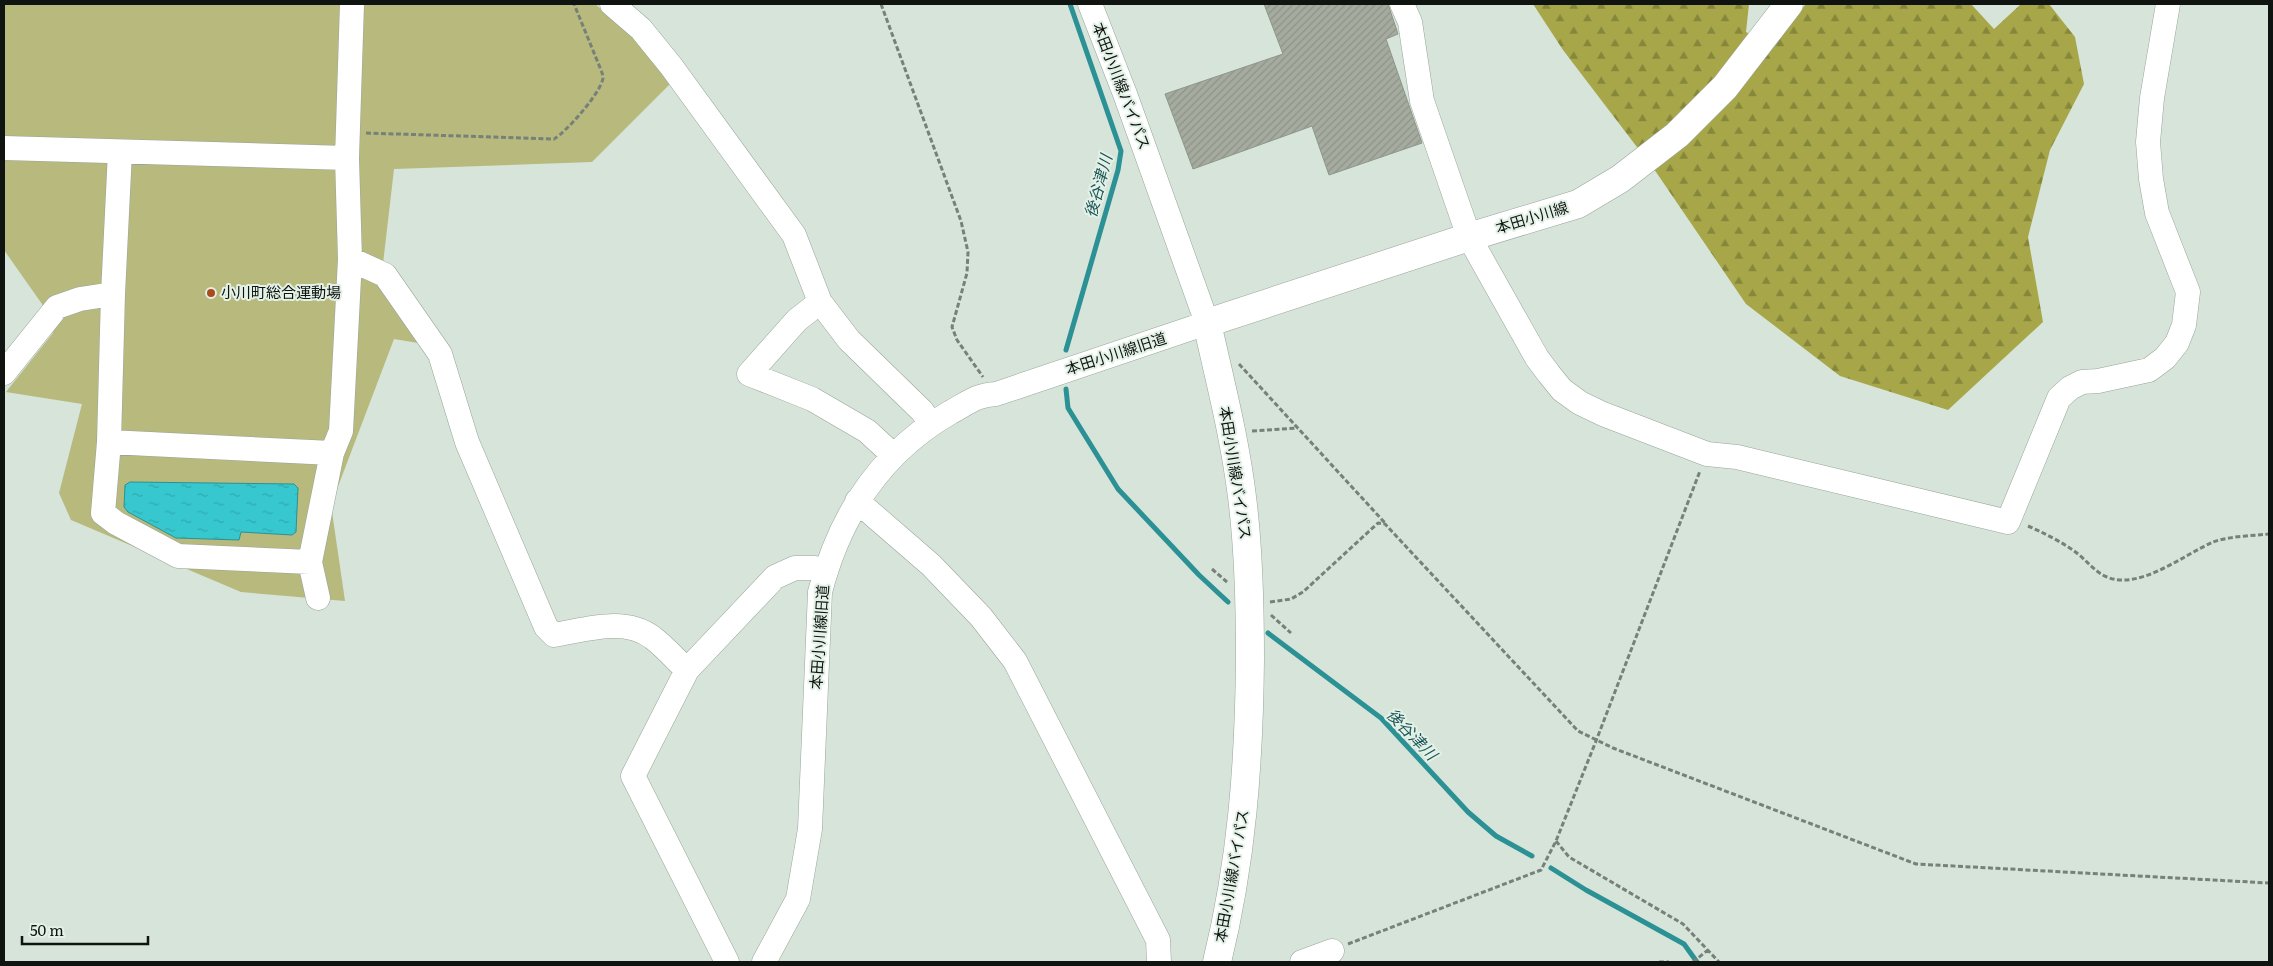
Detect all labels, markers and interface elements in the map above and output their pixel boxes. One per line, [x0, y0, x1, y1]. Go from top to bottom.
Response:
street label: 本田小川線バイパス [1088, 18, 1157, 152]
water label: 後谷津川 [1077, 150, 1117, 220]
street label: 本田小川線 [1492, 195, 1571, 239]
place label: 小川町総合運動場 [221, 280, 341, 303]
marker: 小川町総合運動場 [205, 287, 217, 299]
street label: 本田小川線旧道 [1062, 325, 1169, 380]
street label: 本田小川線バイパス [1215, 404, 1258, 541]
street label: 本田小川線旧道 [803, 584, 834, 690]
water label: 後谷津川 [1382, 702, 1445, 766]
street label: 本田小川線バイパス [1208, 807, 1254, 944]
scale bar [22, 914, 149, 946]
text: 50 m [30, 918, 64, 941]

